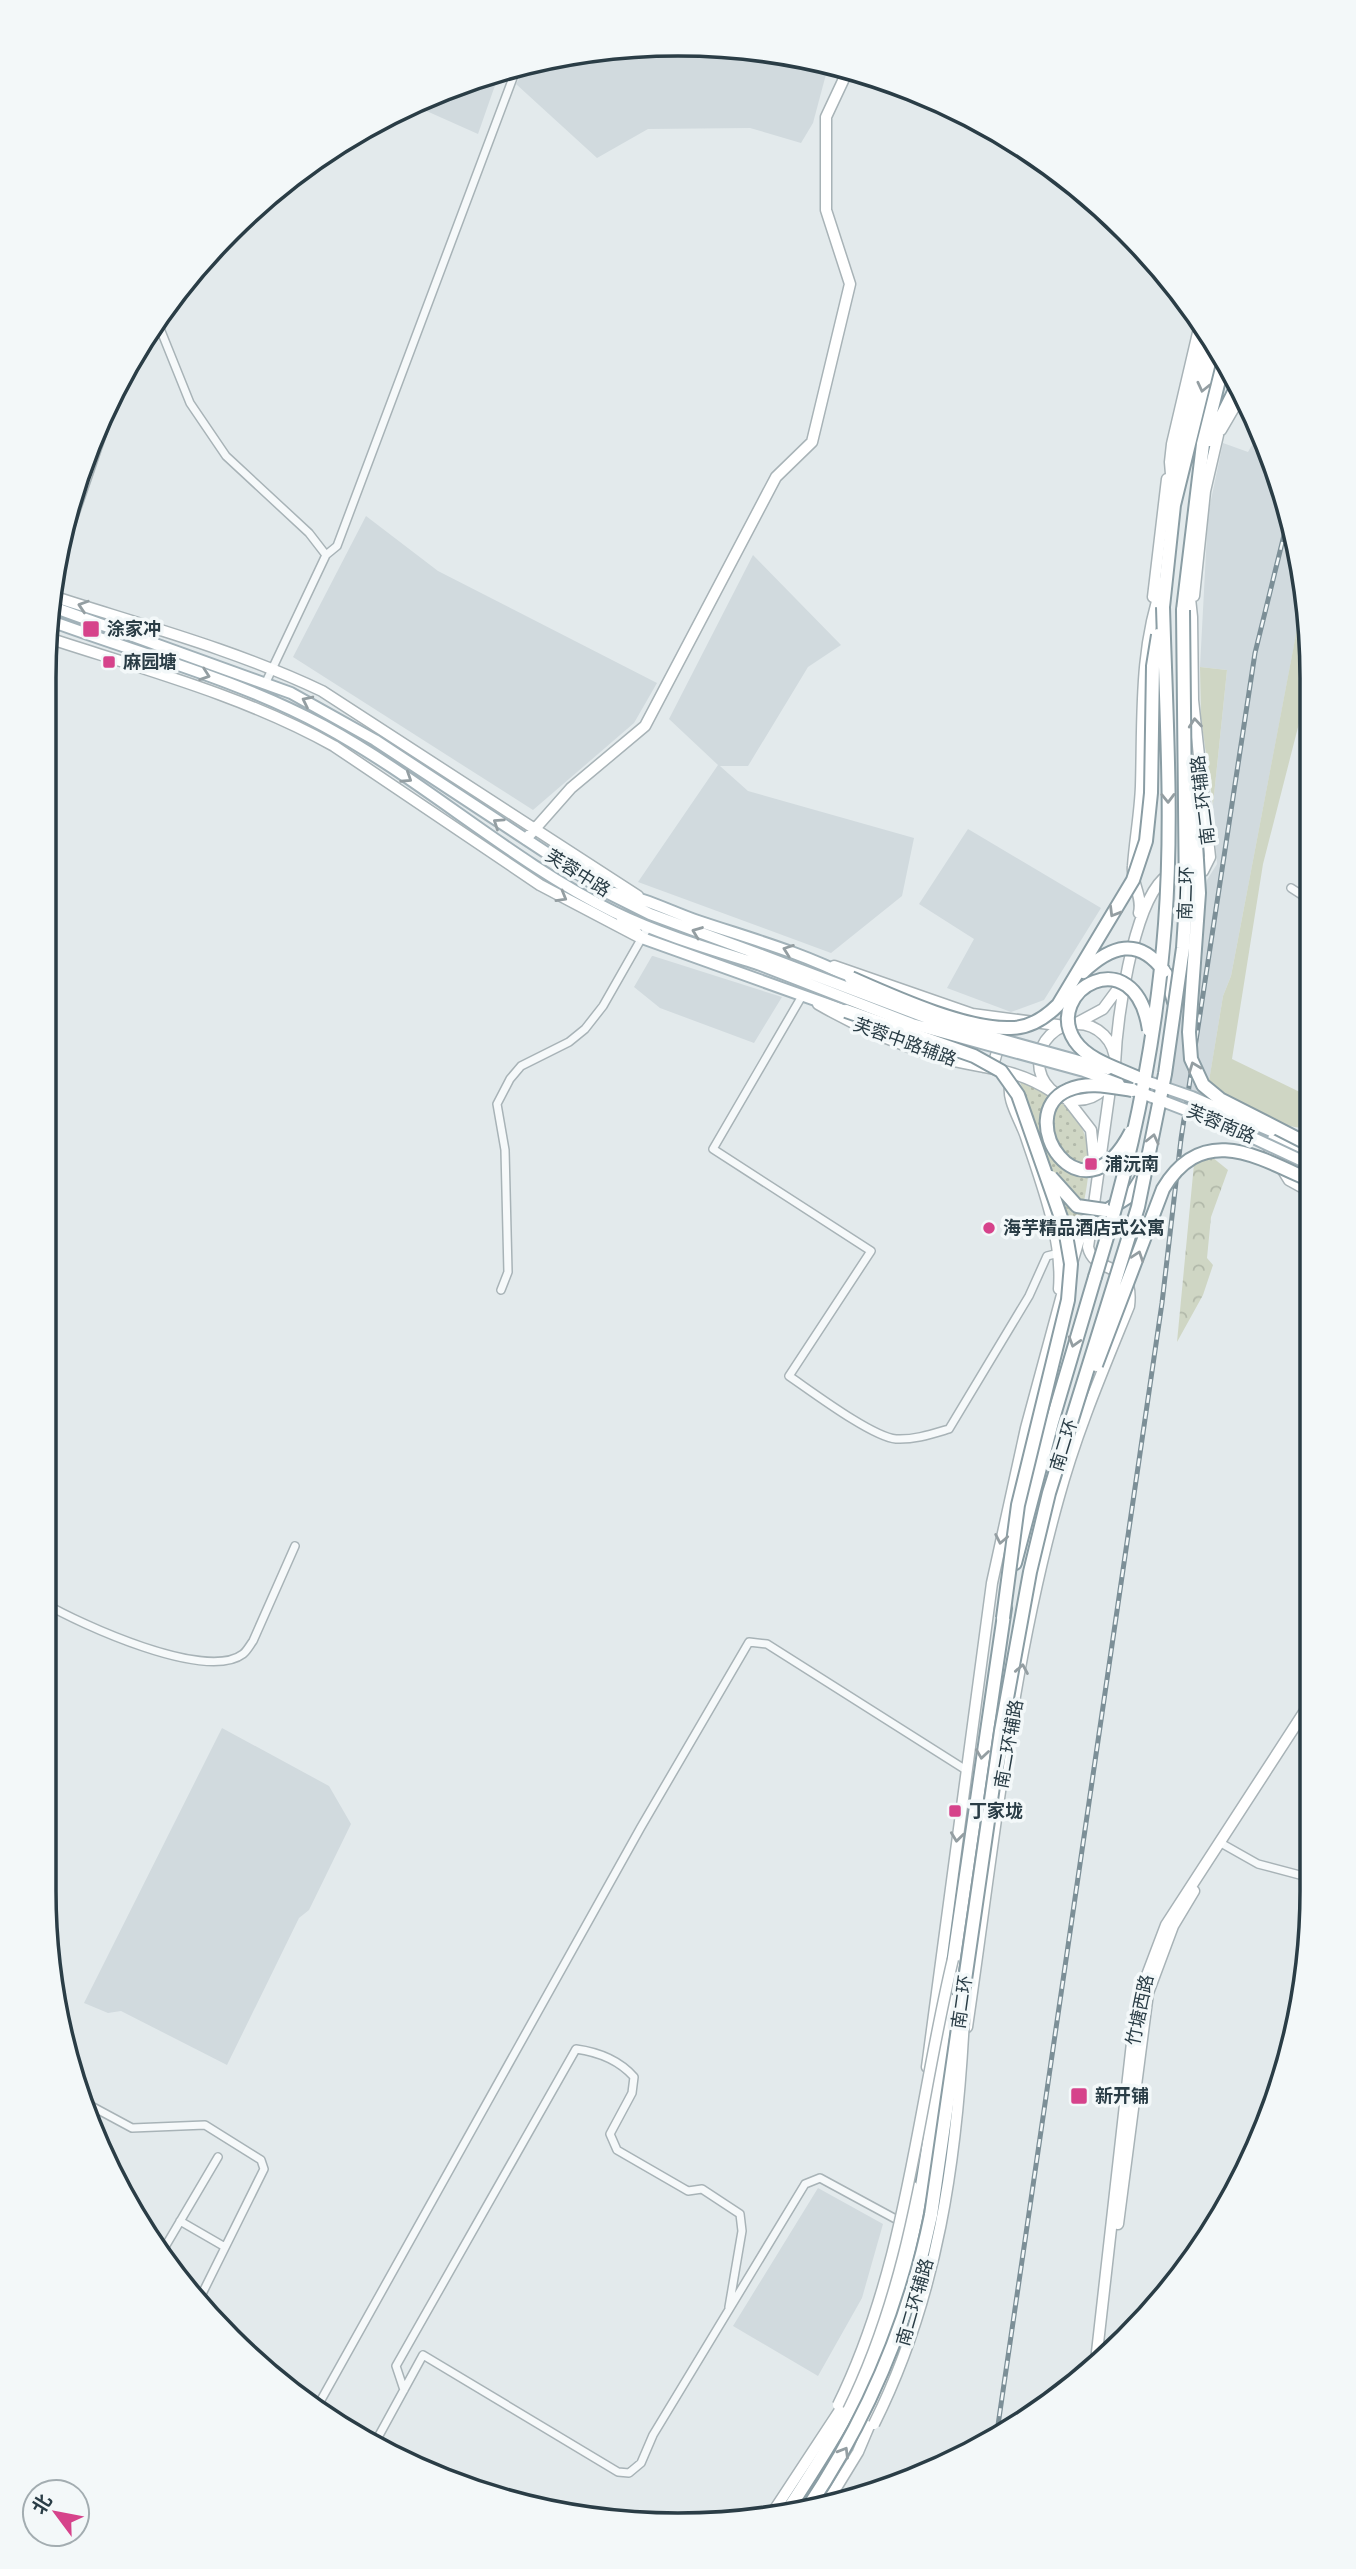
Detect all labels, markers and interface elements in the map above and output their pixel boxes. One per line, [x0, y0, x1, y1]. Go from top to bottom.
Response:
one-way arrow [1196, 381, 1211, 393]
one-way arrow [77, 600, 90, 614]
place label: 涂家冲 [107, 617, 161, 639]
marker: 涂家冲 [81, 619, 101, 639]
place label: 麻园塘 [123, 650, 177, 672]
marker: 麻园塘 [101, 654, 117, 670]
one-way arrow [198, 667, 210, 681]
one-way arrow [302, 695, 314, 709]
one-way arrow [1188, 717, 1203, 728]
street label: 南二环辅路 [1186, 754, 1218, 846]
one-way arrow [399, 770, 412, 783]
one-way arrow [1161, 792, 1176, 803]
one-way arrow [493, 818, 506, 831]
street label: 芙蓉中路 [542, 844, 615, 901]
street label: 南二环 [1173, 866, 1197, 920]
one-way arrow [554, 889, 567, 902]
one-way arrow [1109, 904, 1122, 917]
one-way arrow [692, 926, 704, 940]
one-way arrow [783, 944, 795, 958]
street label: 芙蓉中路辅路 [851, 1012, 960, 1070]
one-way arrow [1189, 1061, 1203, 1073]
street label: 芙蓉南路 [1184, 1099, 1259, 1147]
one-way arrow [1144, 1133, 1159, 1145]
place label: 浦沅南 [1105, 1152, 1159, 1174]
marker: 浦沅南 [1083, 1156, 1099, 1172]
place label: 海芋精品酒店式公寓 [1003, 1216, 1165, 1238]
marker: 海芋精品酒店式公寓 [981, 1220, 997, 1236]
one-way arrow [1130, 1250, 1144, 1262]
one-way arrow [1068, 1335, 1083, 1347]
street label: 南二环 [1045, 1416, 1081, 1474]
one-way arrow [995, 1533, 1010, 1545]
one-way arrow [1014, 1663, 1029, 1675]
street label: 南二环辅路 [989, 1698, 1027, 1790]
one-way arrow [975, 1748, 990, 1760]
place label: 丁家垅 [969, 1799, 1023, 1821]
marker: 丁家垅 [947, 1803, 963, 1819]
one-way arrow [950, 1831, 965, 1843]
street label: 竹塘西路 [1121, 1972, 1157, 2047]
street label: 南二环 [946, 1974, 976, 2030]
place label: 新开铺 [1095, 2084, 1149, 2106]
marker: 新开铺 [1069, 2086, 1089, 2106]
street label: 南二环辅路 [891, 2255, 937, 2348]
one-way arrow [836, 2446, 849, 2459]
north arrow [21, 2478, 91, 2548]
text: 北 [26, 2490, 56, 2518]

